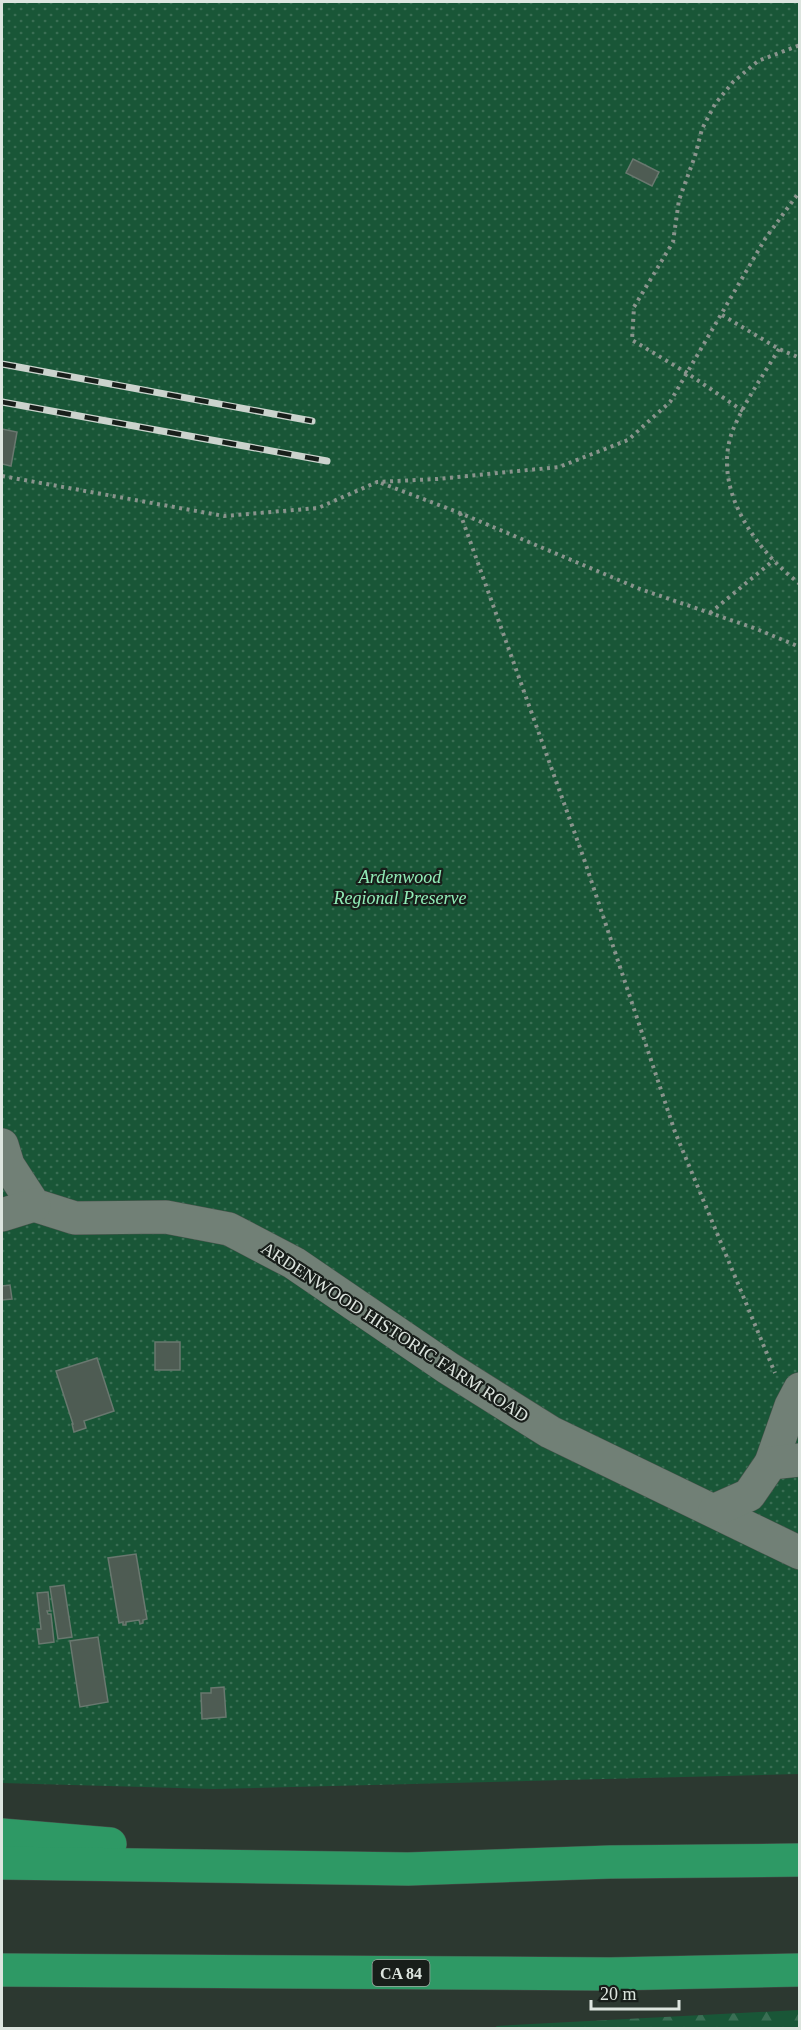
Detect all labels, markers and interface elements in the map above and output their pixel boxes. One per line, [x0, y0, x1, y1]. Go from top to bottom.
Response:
park label: Ardenwood Regional Preserve [333, 867, 466, 908]
street label: ARDENWOOD HISTORIC FARM ROAD [258, 1238, 532, 1426]
road number: CA 84 [372, 1960, 430, 1986]
scale bar [591, 1973, 680, 2011]
text: 20 m [600, 1984, 637, 2004]

